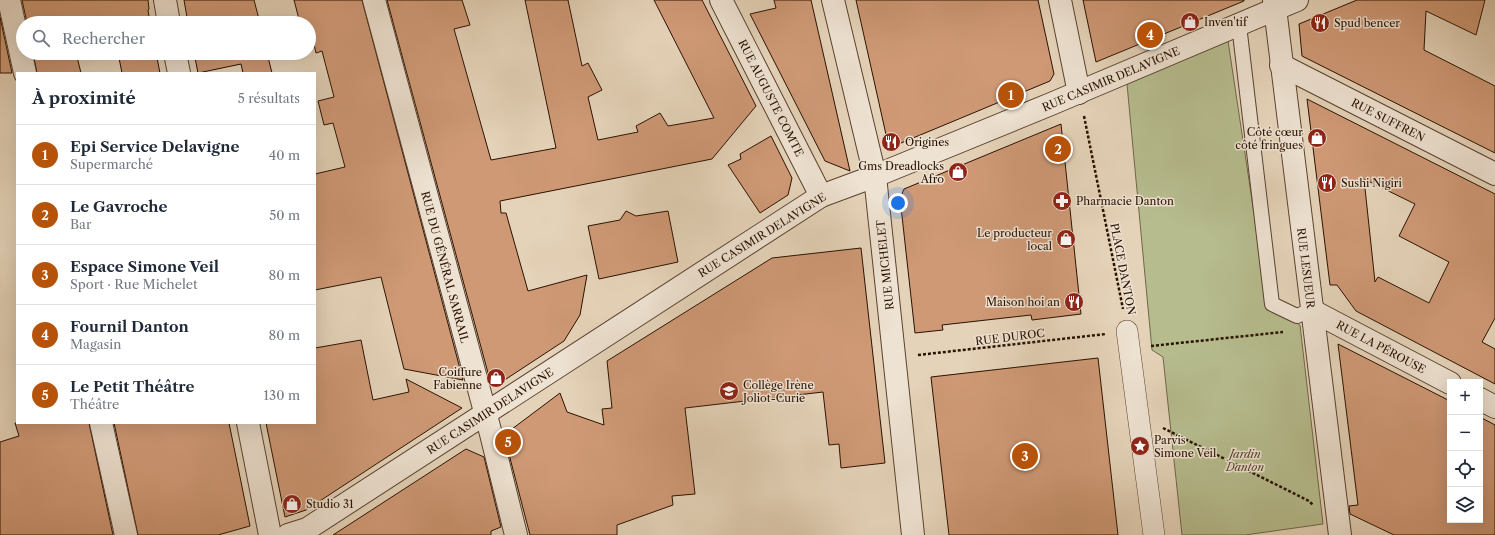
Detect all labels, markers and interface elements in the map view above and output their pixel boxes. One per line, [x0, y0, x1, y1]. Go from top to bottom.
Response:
shop icon: Inven'tif [1179, 11, 1201, 33]
restaurant icon: Spud bencer [1309, 12, 1331, 34]
place label: Inven'tif [1204, 15, 1249, 29]
search box [16, 16, 316, 60]
place label: Spud bencer [1334, 16, 1400, 30]
pin: 4 [1137, 20, 1163, 50]
icon: search [30, 27, 52, 49]
text: Rechercher [62, 29, 145, 48]
street label: RUE AUGUSTE COMTE [735, 37, 807, 159]
street label: RUE CASIMIR DELAVIGNE [1040, 43, 1182, 114]
pin: 1 [998, 80, 1024, 110]
text: À proximité [32, 88, 136, 108]
text: 5 résultats [238, 90, 300, 106]
street label: RUE SUFFREN [1349, 95, 1427, 145]
place label: Côté cœur côté fringues [1235, 125, 1303, 152]
shop icon: Côté cœur côté fringues [1306, 127, 1328, 149]
restaurant icon: Origines [880, 131, 902, 153]
pin: 2 [1045, 134, 1071, 164]
place label: Origines [905, 135, 949, 149]
text: Epi Service Delavigne [70, 137, 239, 156]
text: 1 [42, 147, 48, 163]
text: 40 m [269, 147, 300, 163]
text: Supermarché [70, 156, 153, 172]
place label: Gms Dreadlocks Afro [858, 159, 944, 186]
shop icon: Gms Dreadlocks Afro [947, 161, 969, 183]
restaurant icon: Sushi Nigiri [1316, 172, 1338, 194]
place label: Sushi Nigiri [1341, 176, 1402, 190]
street label: RUE DU GÉNÉRAL SARRAIL [418, 190, 472, 345]
street label: RUE CASIMIR DELAVIGNE [695, 190, 829, 280]
pharmacy icon: Pharmacie Danton [1051, 190, 1073, 212]
your location [888, 193, 908, 213]
place label: Pharmacie Danton [1076, 194, 1174, 208]
text: Le Gavroche [70, 197, 168, 216]
text: 2 [41, 207, 49, 223]
text: 50 m [269, 207, 300, 223]
text: Bar [70, 216, 91, 232]
street label: RUE MICHELET [873, 218, 897, 311]
street label: PLACE DANTON [1107, 222, 1139, 316]
place label: Le producteur local [977, 226, 1053, 253]
street label: RUE LESUEUR [1294, 227, 1318, 310]
shop icon: Le producteur local [1055, 228, 1077, 250]
text: Espace Simone Veil [70, 257, 219, 276]
text: 3 [41, 267, 49, 283]
text: 80 m [268, 267, 300, 283]
text: Sport · Rue Michelet [70, 276, 198, 292]
restaurant icon: Maison hoi an [1063, 291, 1085, 313]
place label: Maison hoi an [986, 295, 1060, 309]
text: Fournil Danton [70, 317, 189, 336]
street label: RUE LA PÉROUSE [1334, 318, 1428, 377]
street label: RUE DUROC [975, 326, 1045, 348]
text: 4 [41, 327, 49, 343]
text: 80 m [268, 327, 300, 343]
text: Magasin [70, 336, 121, 352]
street label: RUE CASIMIR DELAVIGNE [424, 365, 556, 457]
place label: Coiffure Fabienne [433, 365, 482, 392]
shop icon: Coiffure Fabienne [485, 367, 507, 389]
text: Le Petit Théâtre [70, 377, 194, 396]
place label: Collège Irène Joliot-Curie [741, 378, 814, 405]
map controls [1447, 379, 1483, 523]
button: + [1447, 379, 1483, 415]
school or university icon: Collège Irène Joliot-Curie [718, 380, 740, 402]
text: 5 [41, 387, 49, 403]
text: 130 m [264, 387, 300, 403]
text: Théâtre [70, 396, 119, 412]
button: − [1447, 415, 1483, 451]
pin: 5 [495, 427, 521, 457]
place label: Parvis Simone Veil [1154, 433, 1217, 460]
place icon: Parvis Simone Veil [1129, 435, 1151, 457]
pin: 3 [1012, 441, 1038, 471]
park label: Jardin Danton [1225, 447, 1264, 474]
button: locate [1447, 451, 1483, 487]
button: layers [1447, 487, 1483, 523]
shop icon: Studio 31 [281, 493, 303, 515]
place label: Studio 31 [306, 497, 354, 511]

